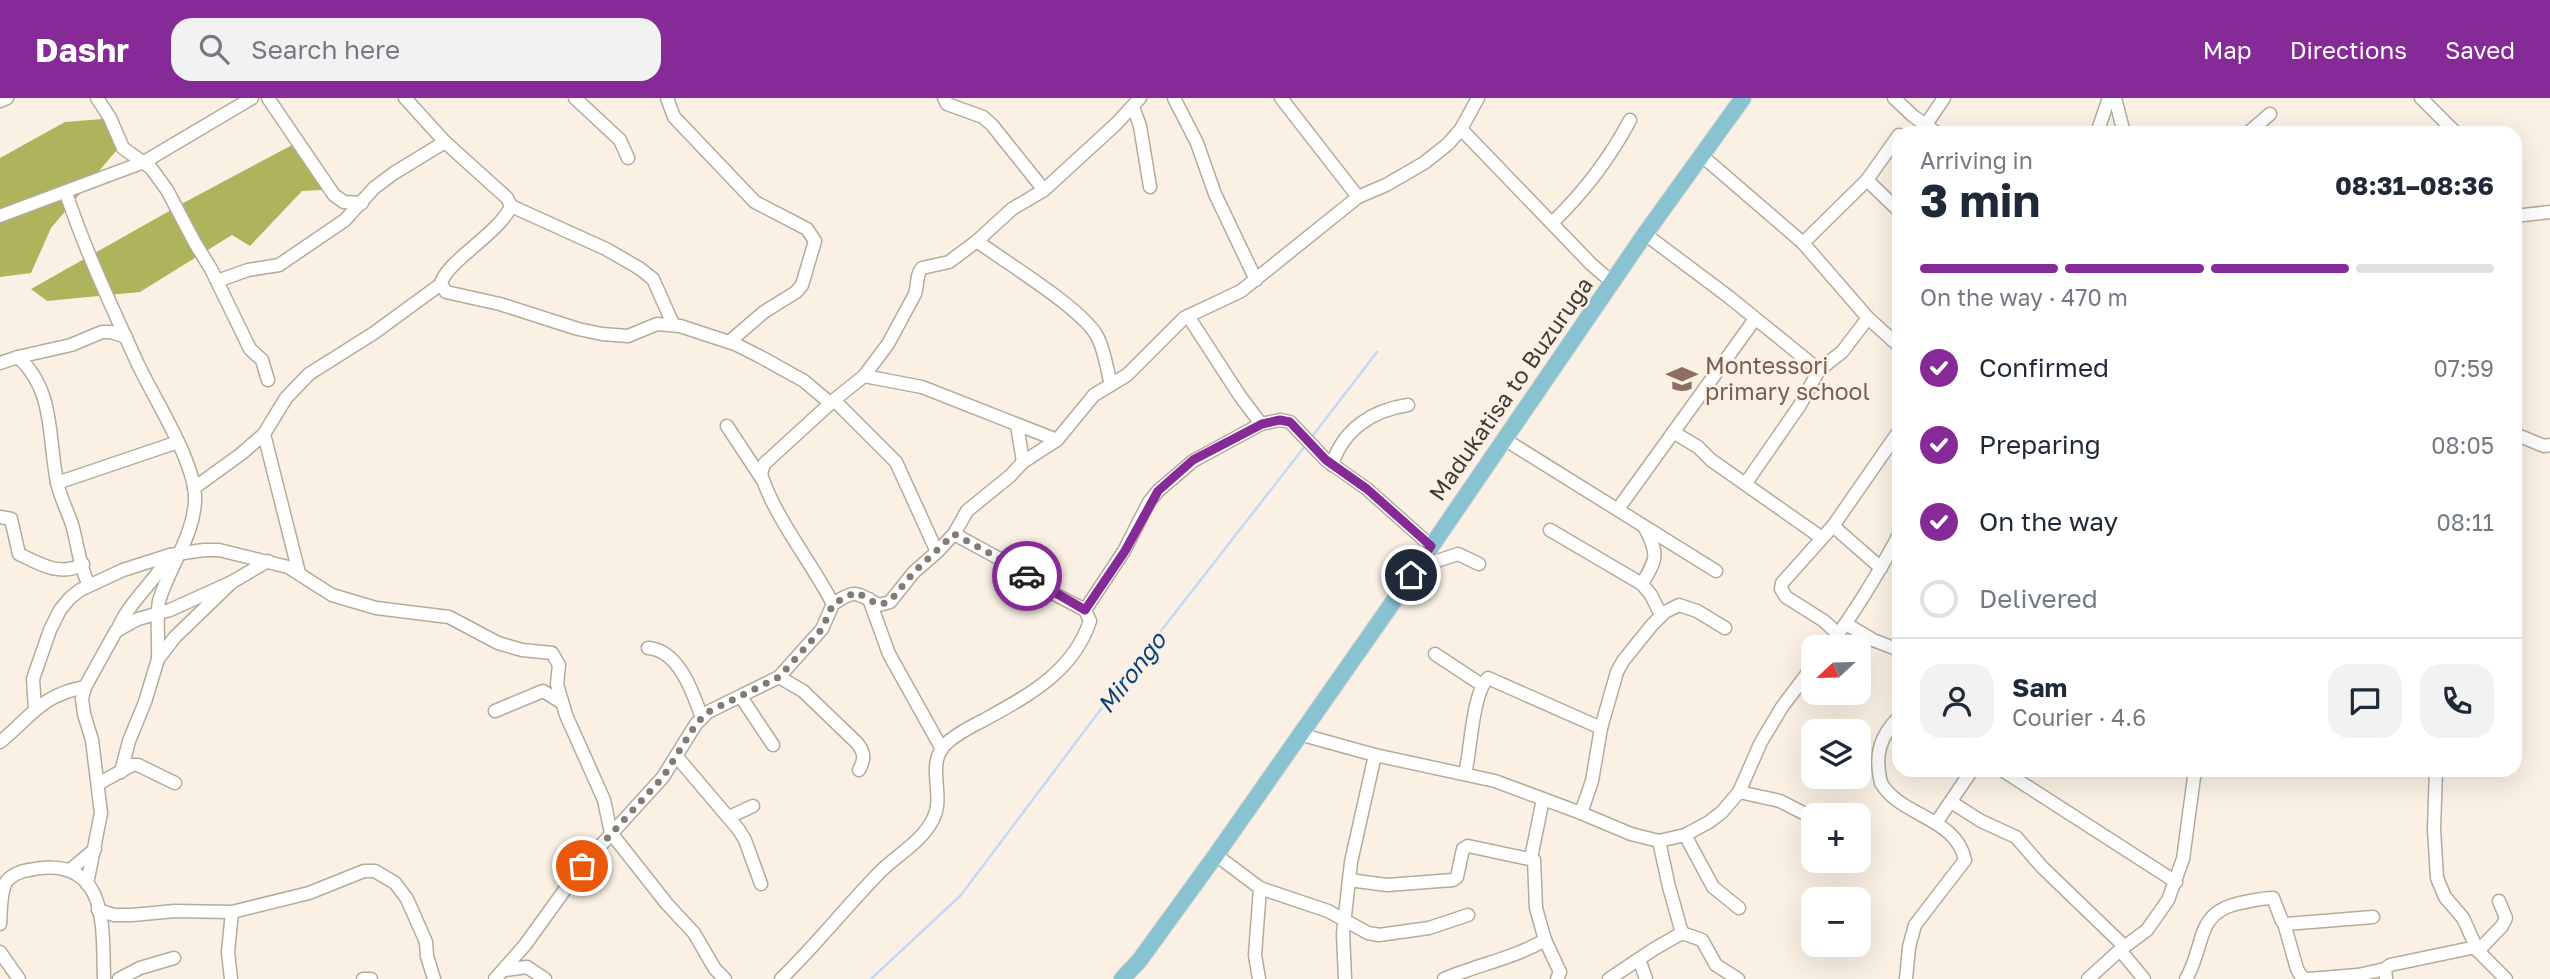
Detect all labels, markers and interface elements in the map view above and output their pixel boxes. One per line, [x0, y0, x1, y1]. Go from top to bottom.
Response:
search box [171, 18, 661, 81]
text: Dashr [35, 30, 129, 69]
icon: search [195, 30, 233, 68]
text: Search here [251, 34, 400, 65]
text: Map [2203, 35, 2252, 64]
text: Directions [2290, 35, 2407, 64]
text: Saved [2445, 35, 2515, 64]
text: Arriving in [1920, 146, 2033, 174]
text: 08:31–08:36 [2335, 170, 2494, 201]
text: 3 min [1920, 172, 2040, 227]
street label: Madukatisa to Buzuruga [1422, 271, 1598, 506]
text: On the way · 470 m [1920, 283, 2128, 311]
icon: check [1920, 349, 1958, 387]
place label: Montessori primary school [1705, 351, 1870, 405]
text: Confirmed [1979, 352, 2109, 383]
text: 07:59 [2433, 354, 2494, 382]
school or university icon: Montessori primary school [1665, 362, 1699, 396]
icon: check [1920, 426, 1958, 464]
text: Preparing [1979, 429, 2101, 460]
text: 08:05 [2431, 431, 2494, 459]
icon: check [1920, 503, 1958, 541]
text: On the way [1979, 506, 2118, 537]
text: 08:11 [2437, 508, 2494, 536]
courier [992, 541, 1062, 611]
pin [1381, 545, 1441, 605]
icon: home [1392, 556, 1430, 594]
icon: car [1008, 557, 1046, 595]
text: Delivered [1979, 583, 2098, 614]
water label: Mirongo [1090, 625, 1173, 719]
north arrow [1801, 635, 1871, 705]
map controls [1801, 635, 1871, 957]
button: person [1920, 664, 1994, 738]
button: chat [2328, 664, 2402, 738]
button: phone [2420, 664, 2494, 738]
text: Sam [2012, 672, 2067, 703]
text: Courier · 4.6 [2012, 703, 2146, 731]
button: layers [1801, 719, 1871, 789]
button: + [1801, 803, 1871, 873]
pin [552, 836, 612, 896]
icon: bag [563, 847, 601, 885]
button: − [1801, 887, 1871, 957]

